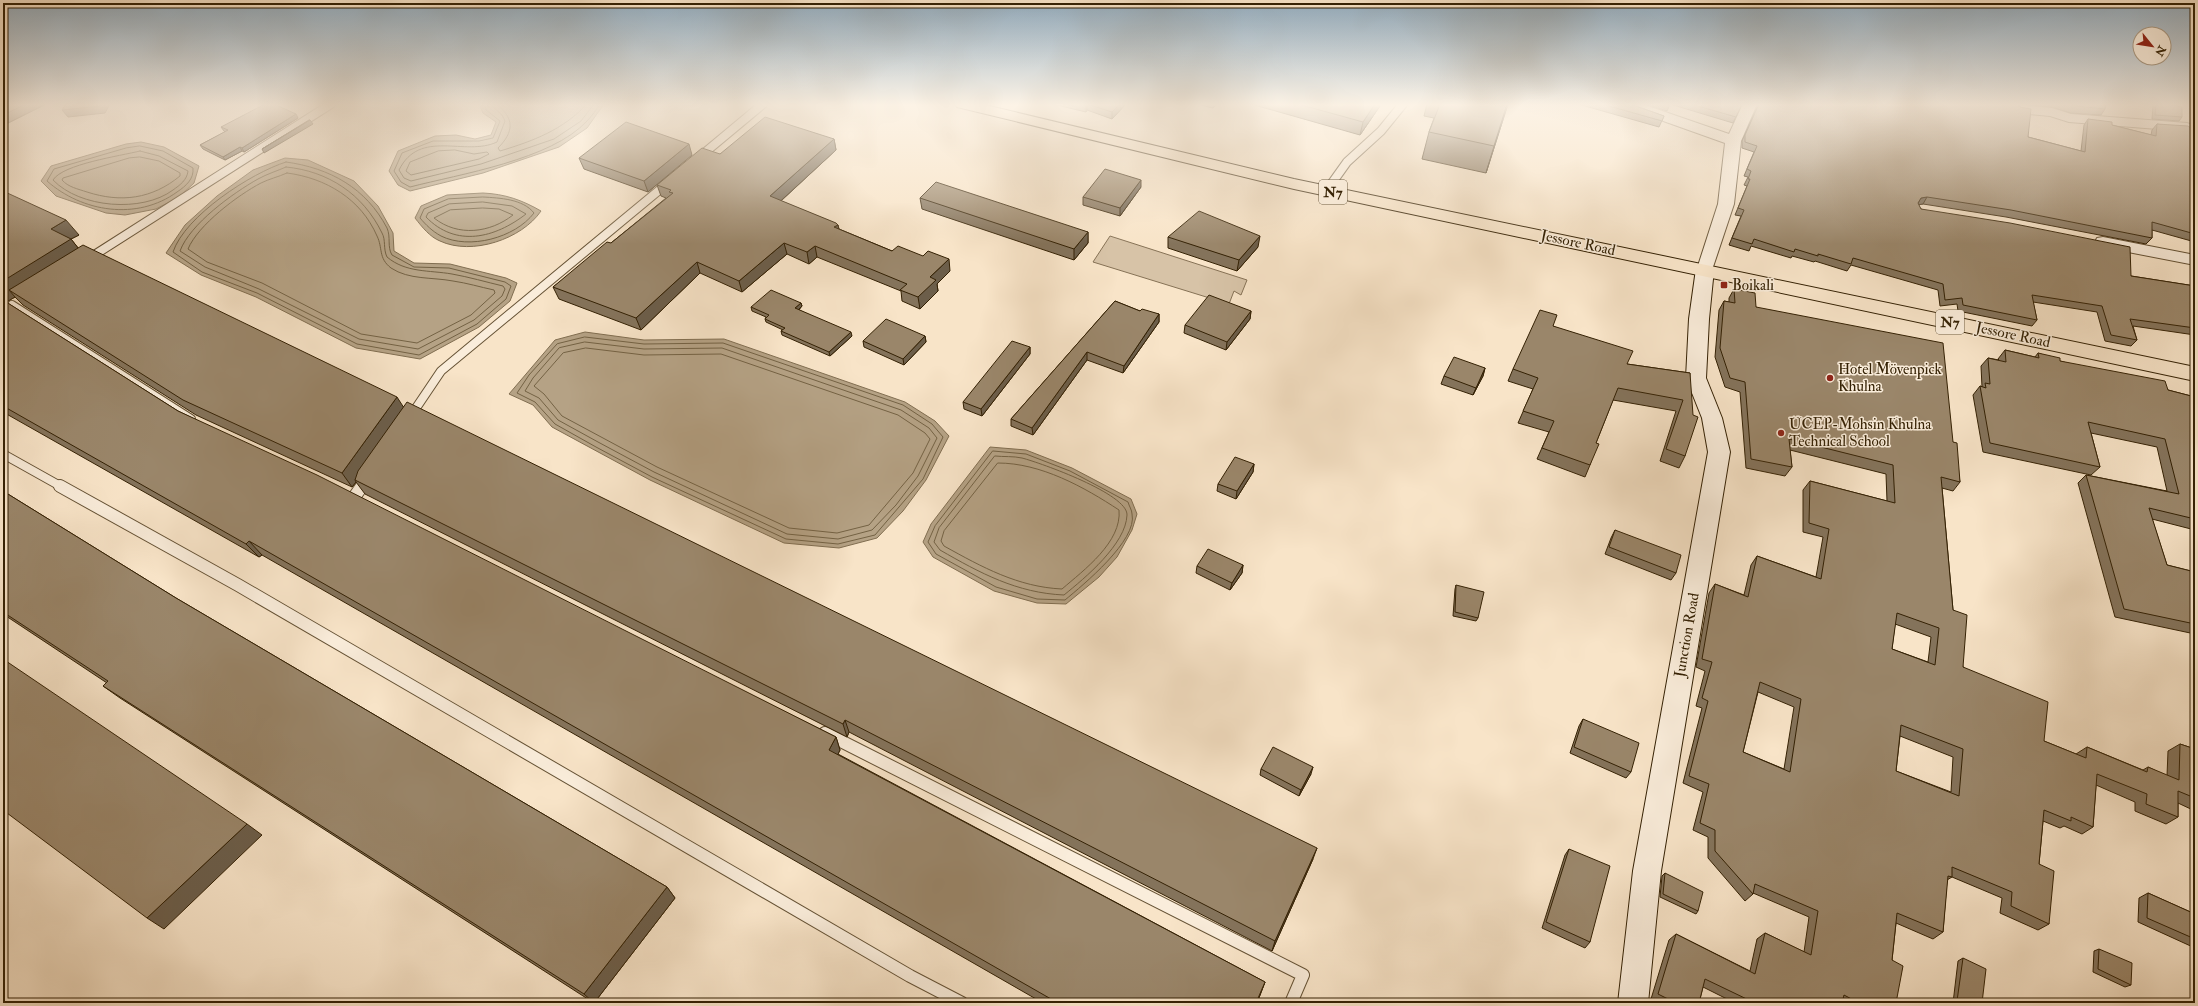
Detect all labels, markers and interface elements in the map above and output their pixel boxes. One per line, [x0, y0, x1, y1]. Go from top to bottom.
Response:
north arrow [2132, 26, 2172, 66]
text: N [2152, 42, 2169, 59]
road number: N7 [1319, 180, 1347, 204]
street label: Jessore Road [1538, 226, 1618, 261]
place label: Boikali [1732, 276, 1774, 295]
marker: Boikali [1719, 280, 1729, 290]
road number: N7 [1936, 310, 1964, 334]
street label: Jessore Road [1973, 318, 2053, 353]
place label: Hotel Mövenpick Khulna [1838, 360, 1942, 396]
marker: Hotel Mövenpick Khulna [1825, 373, 1835, 383]
place label: UCEP-Mohsin Khulna Technical School [1789, 415, 1932, 451]
marker: UCEP-Mohsin Khulna Technical School [1776, 428, 1786, 438]
street label: Junction Road [1670, 591, 1705, 680]

